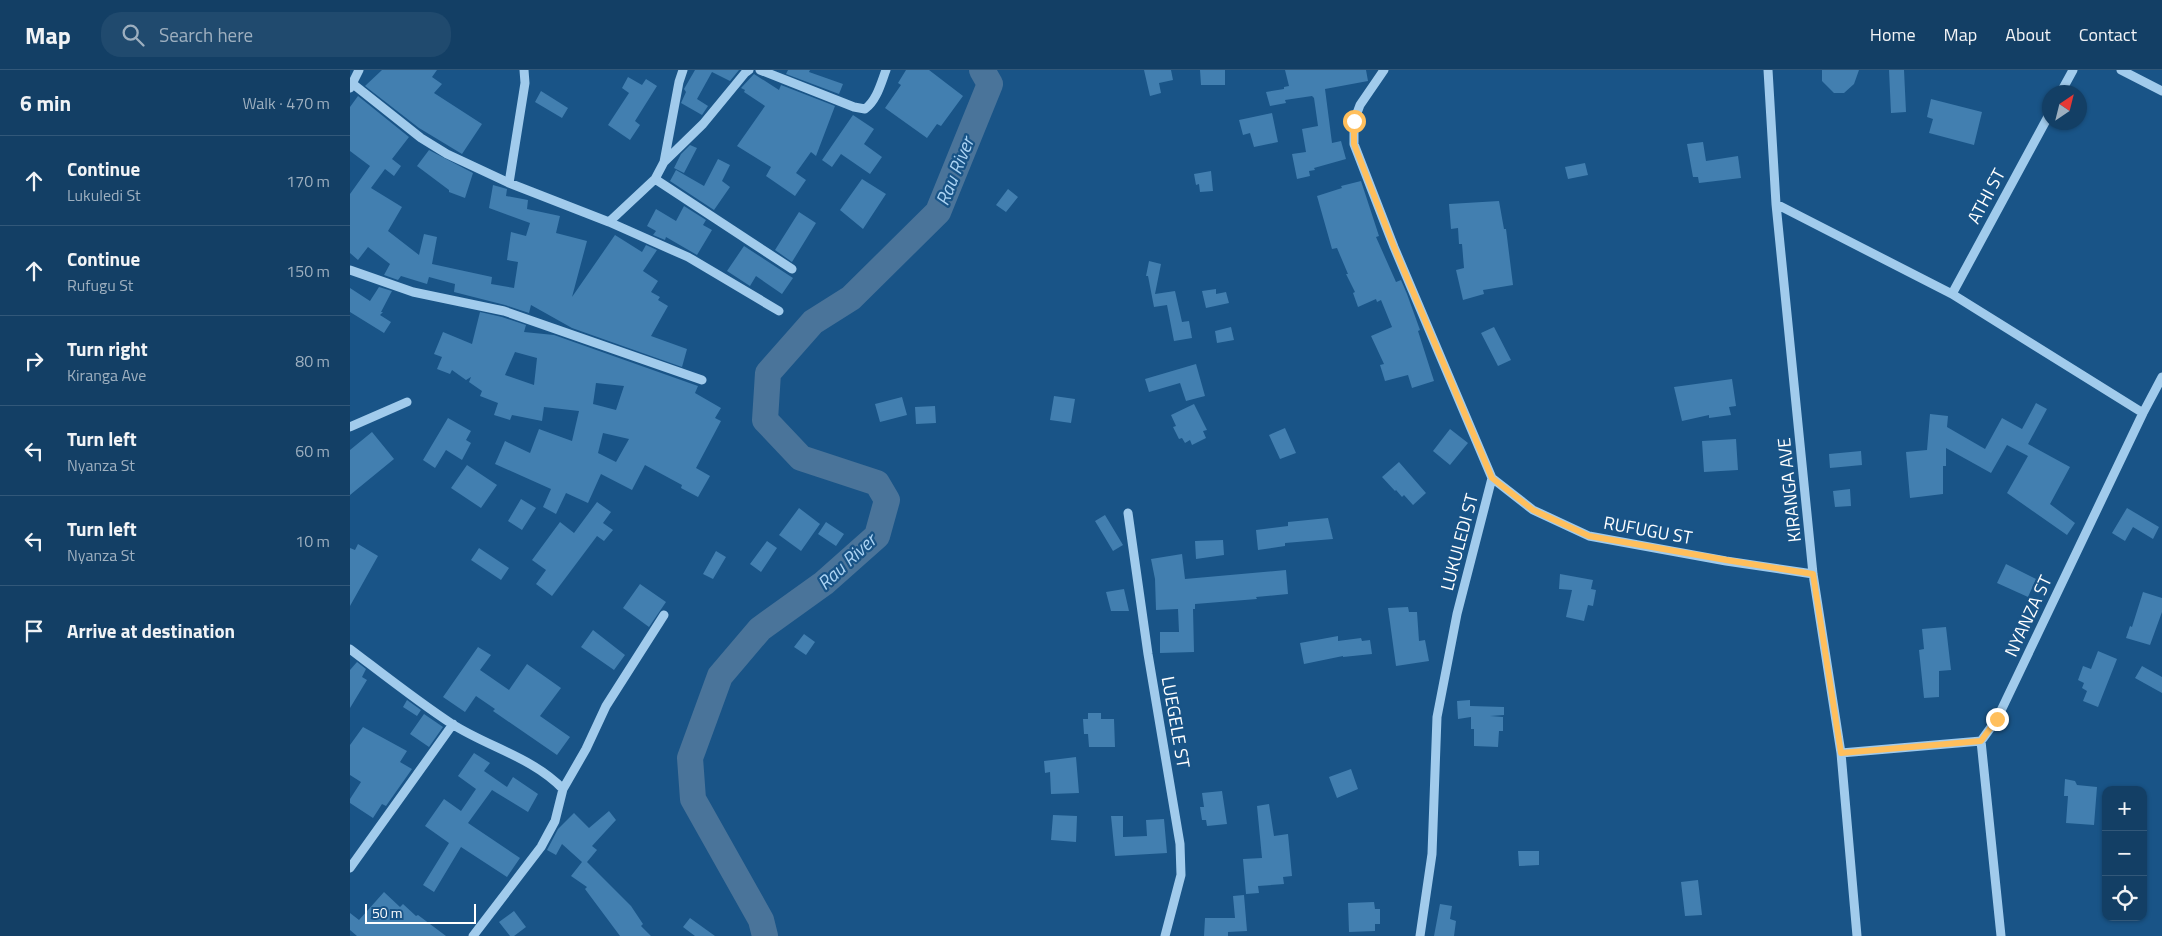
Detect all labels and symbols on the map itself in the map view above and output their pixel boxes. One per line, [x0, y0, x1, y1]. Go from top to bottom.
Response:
north arrow [2042, 85, 2087, 130]
route start [1343, 110, 1366, 133]
water label: Rau River [927, 131, 982, 210]
street label: ATHI ST [1960, 163, 2012, 228]
street label: KIRANGA AVE [1770, 436, 1808, 544]
street label: LUKULEDI ST [1433, 490, 1485, 594]
street label: RUFUGU ST [1602, 509, 1695, 551]
water label: Rau River [810, 525, 884, 596]
street label: NYANZA ST [1997, 570, 2059, 661]
street label: LUEGELE ST [1155, 674, 1197, 770]
route end [1986, 708, 2009, 731]
scale bar [365, 901, 476, 924]

